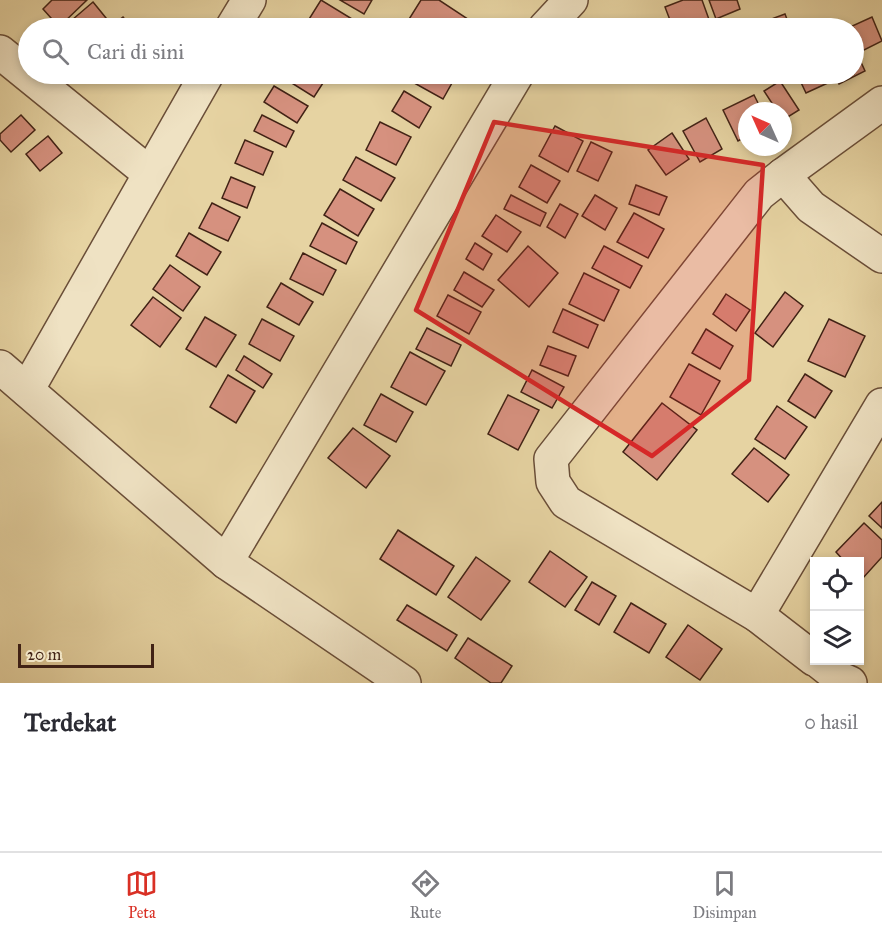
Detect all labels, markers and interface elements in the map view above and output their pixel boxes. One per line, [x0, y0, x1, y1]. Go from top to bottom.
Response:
search box [18, 18, 864, 84]
icon: search [39, 35, 72, 68]
text: Cari di sini [87, 38, 184, 65]
north arrow [738, 102, 792, 156]
map controls [810, 557, 864, 665]
button: locate [810, 557, 864, 611]
button: layers [810, 611, 864, 665]
scale bar [18, 641, 154, 668]
text: 20 m [27, 645, 61, 664]
text: Terdekat [24, 706, 116, 738]
text: 0 hasil [804, 710, 858, 734]
tab: Peta [125, 867, 158, 922]
tab: Rute [409, 867, 442, 922]
tab: Disimpan [693, 867, 757, 922]

